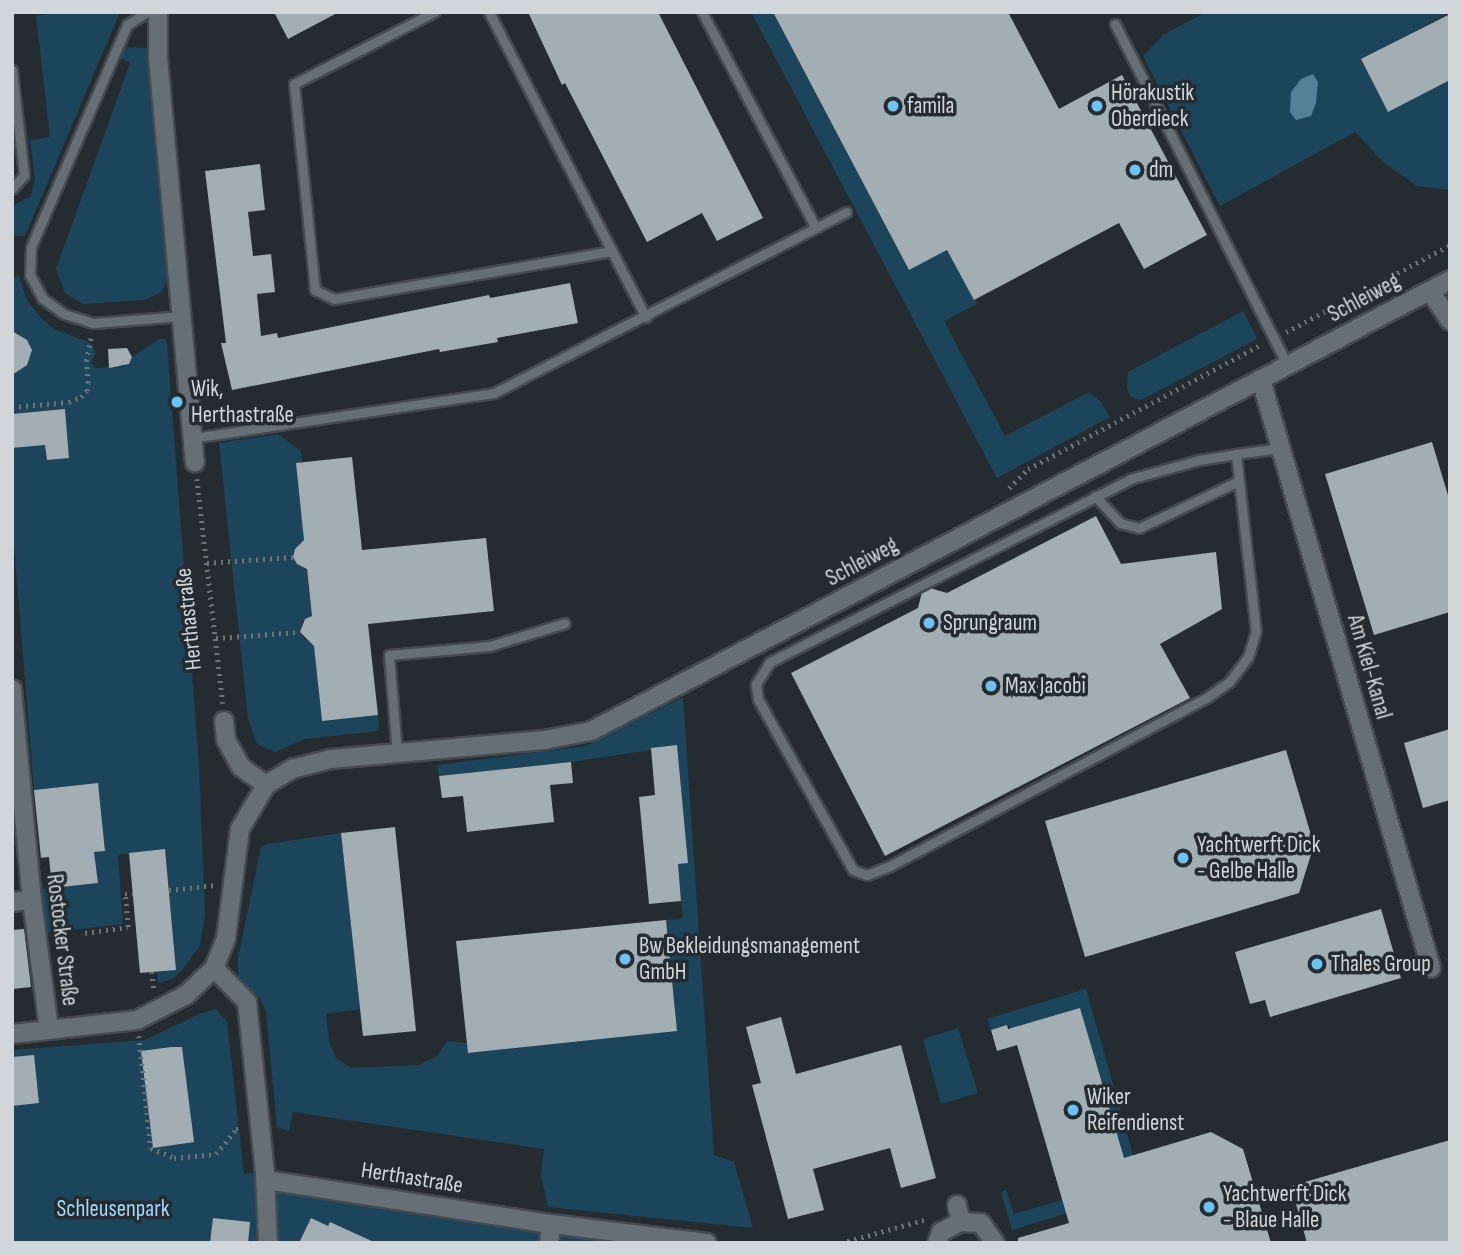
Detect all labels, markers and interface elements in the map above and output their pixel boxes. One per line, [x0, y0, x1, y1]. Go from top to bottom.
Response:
place label: Hörakustik Oberdieck [1111, 79, 1194, 133]
place label: famila [907, 92, 954, 120]
marker: famila [885, 98, 901, 114]
marker: Hörakustik Oberdieck [1089, 98, 1105, 114]
place label: dm [1149, 156, 1173, 184]
marker: dm [1127, 162, 1143, 178]
street label: Schleiweg [1323, 268, 1405, 328]
place label: Wik, Herthastraße [191, 375, 294, 429]
marker: Wik, Herthastraße [169, 394, 185, 410]
street label: Schleiweg [821, 532, 903, 592]
street label: Herthastraße [170, 566, 208, 672]
place label: Sprungraum [943, 609, 1037, 637]
street label: Am Kiel-Kanal [1341, 612, 1397, 722]
marker: Sprungraum [921, 615, 937, 631]
place label: Max Jacobi [1005, 672, 1086, 700]
marker: Max Jacobi [983, 678, 999, 694]
place label: Yachtwerft Dick - Gelbe Halle [1197, 831, 1321, 885]
marker: Yachtwerft Dick - Gelbe Halle [1175, 850, 1191, 866]
street label: Rostocker Straße [40, 873, 84, 1007]
place label: Bw Bekleidungsmanagement GmbH [639, 932, 860, 986]
place label: Thales Group [1331, 950, 1431, 978]
marker: Bw Bekleidungsmanagement GmbH [617, 951, 633, 967]
marker: Thales Group [1309, 956, 1325, 972]
place label: Wiker Reifendienst [1087, 1083, 1184, 1137]
marker: Wiker Reifendienst [1065, 1102, 1081, 1118]
street label: Herthastraße [359, 1156, 465, 1200]
place label: Yachtwerft Dick - Blaue Halle [1223, 1180, 1347, 1234]
park label: Schleusenpark [56, 1195, 170, 1223]
marker: Yachtwerft Dick - Blaue Halle [1201, 1199, 1217, 1215]

